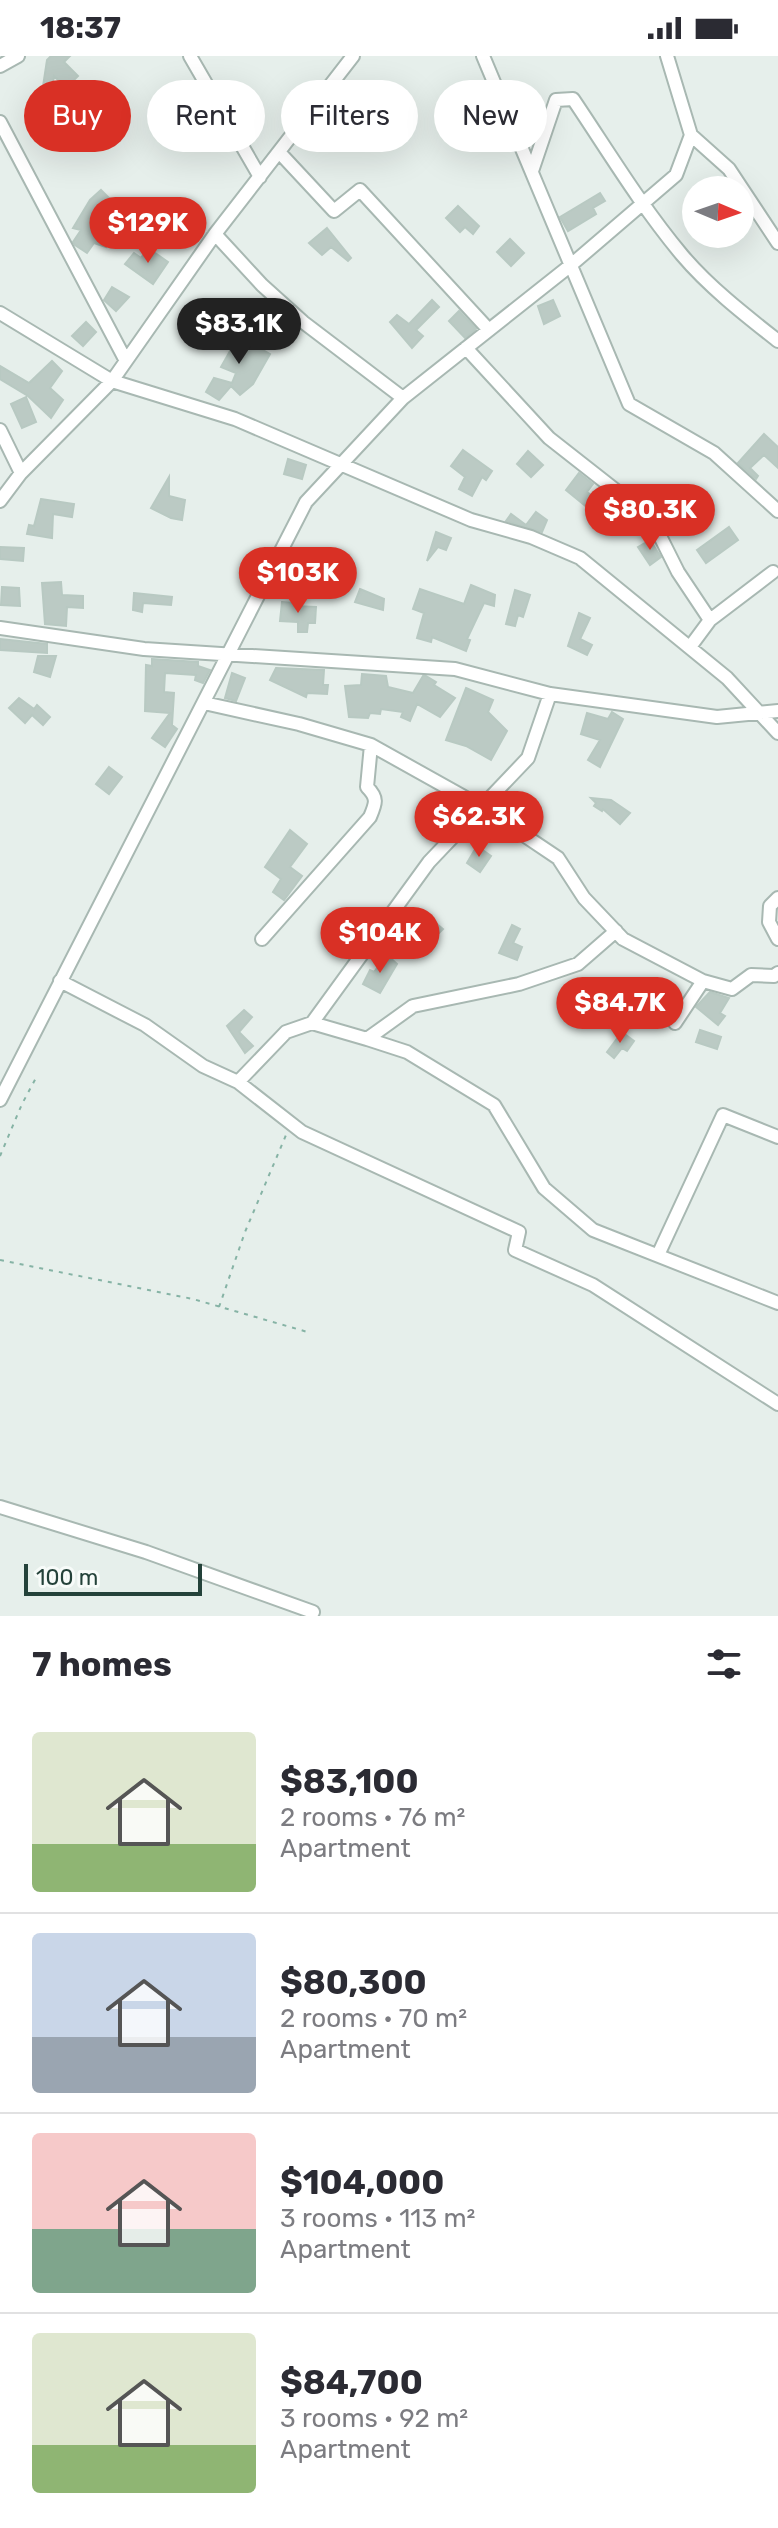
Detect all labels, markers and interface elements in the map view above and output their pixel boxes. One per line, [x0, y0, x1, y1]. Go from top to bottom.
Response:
text: 18:37 [40, 10, 121, 46]
chip: Buy [24, 80, 131, 152]
chip: Rent [147, 80, 265, 152]
chip: Filters [281, 80, 418, 152]
chip: New [434, 80, 547, 152]
north arrow [682, 176, 754, 248]
map controls [682, 176, 754, 248]
pin: $129K [92, 197, 204, 265]
text: $129K [107, 207, 189, 238]
pin: $83.1K [174, 298, 304, 366]
text: $83.1K [195, 308, 283, 339]
pin: $80.3K [585, 484, 715, 552]
text: $80.3K [603, 494, 697, 525]
pin: $103K [242, 547, 354, 615]
text: $103K [257, 557, 339, 588]
pin: $62.3K [414, 791, 544, 859]
text: $62.3K [433, 801, 525, 832]
pin: $104K [324, 907, 436, 975]
text: $104K [339, 917, 421, 948]
pin: $84.7K [555, 977, 685, 1045]
text: $84.7K [574, 987, 666, 1018]
scale bar [24, 1560, 202, 1596]
text: 100 m [36, 1564, 98, 1591]
icon: filters [702, 1642, 746, 1686]
text: 7 homes [32, 1644, 172, 1685]
text: $83,100 [280, 1761, 419, 1802]
icon: home [96, 1764, 192, 1860]
text: 2 rooms · 76 m² [280, 1802, 465, 1833]
text: Apartment [280, 1833, 411, 1864]
text: $80,300 [280, 1962, 427, 2003]
icon: home [96, 1965, 192, 2061]
text: 2 rooms · 70 m² [280, 2003, 467, 2034]
text: Apartment [280, 2034, 411, 2065]
text: $104,000 [280, 2162, 444, 2203]
icon: home [96, 2165, 192, 2261]
text: 3 rooms · 113 m² [280, 2203, 475, 2234]
text: Apartment [280, 2234, 411, 2265]
text: $84,700 [280, 2362, 423, 2403]
icon: home [96, 2365, 192, 2461]
text: 3 rooms · 92 m² [280, 2403, 468, 2434]
text: Apartment [280, 2434, 411, 2465]

